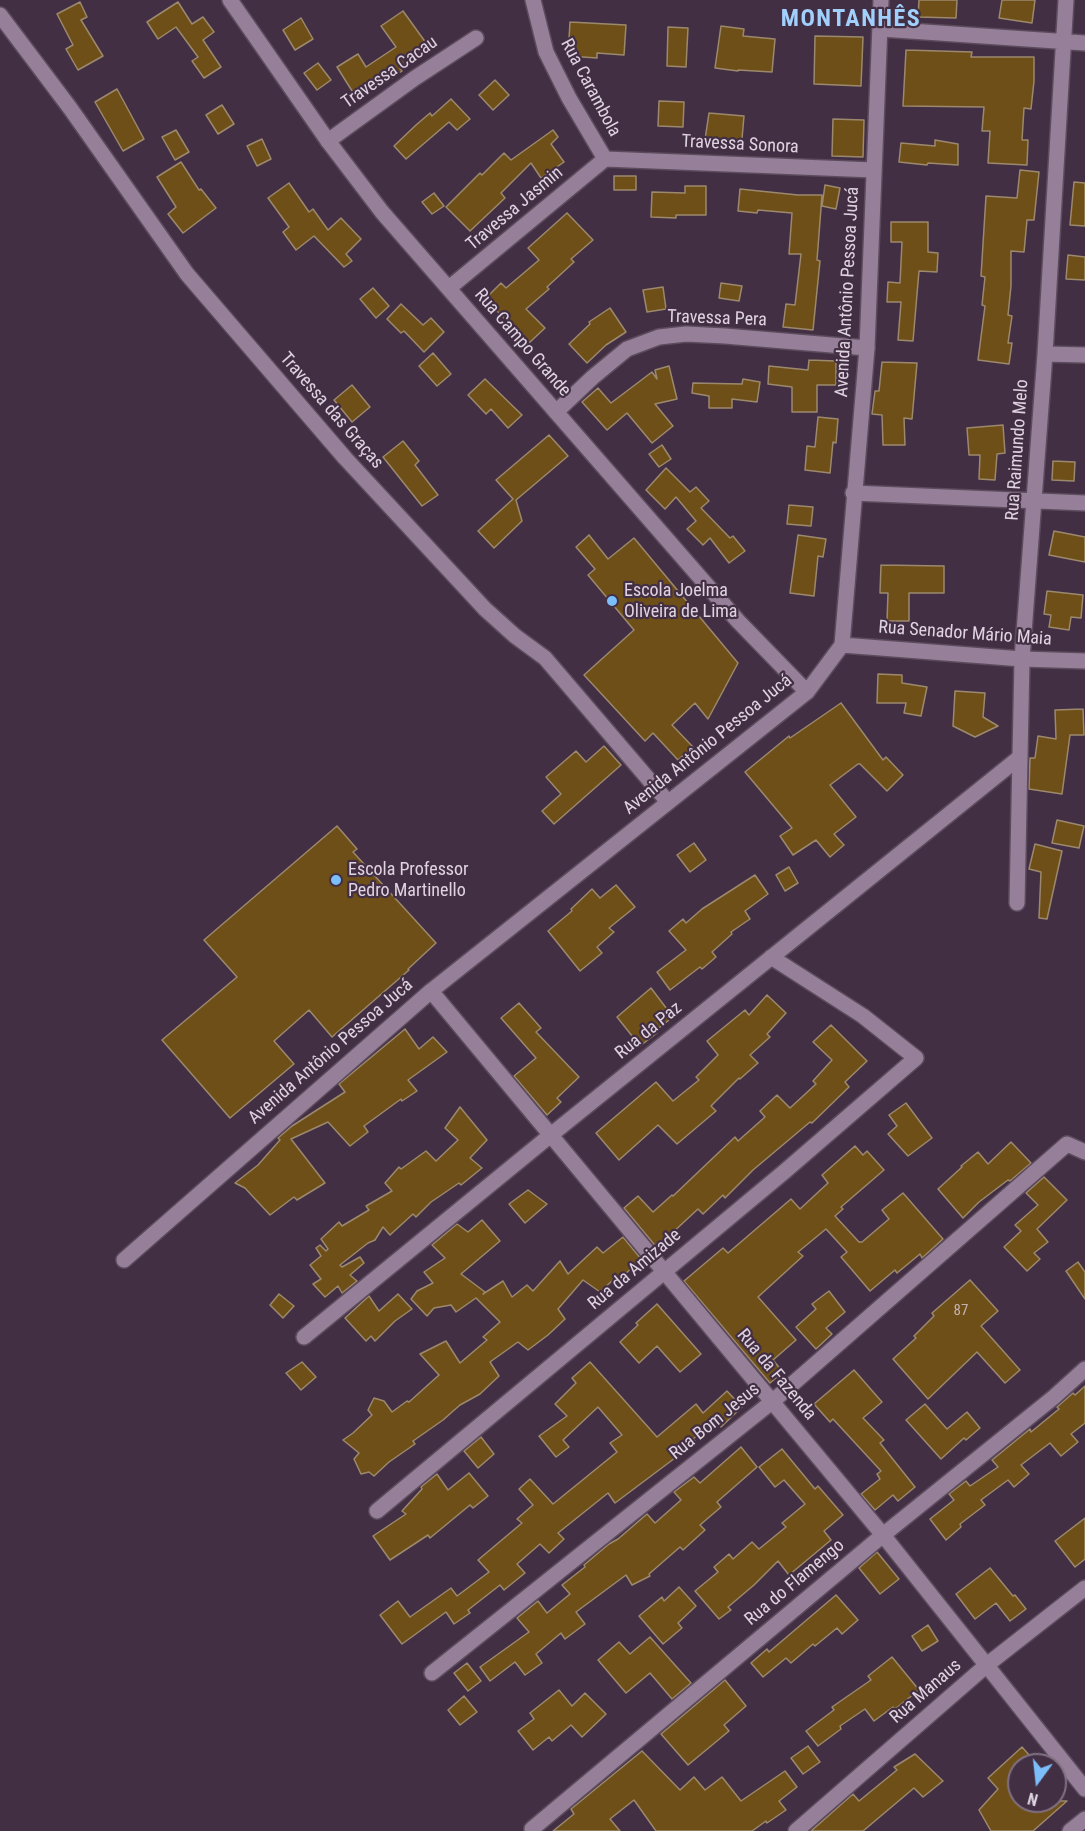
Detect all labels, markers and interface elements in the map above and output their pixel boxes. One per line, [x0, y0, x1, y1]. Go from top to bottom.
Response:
district label: MONTANHÊS [781, 6, 921, 34]
street label: Travessa Cacau [338, 32, 442, 114]
street label: Rua Carambola [555, 35, 625, 141]
street label: Travessa Sonora [681, 131, 799, 159]
street label: Travessa Jasmin [462, 162, 568, 256]
street label: Avenida Antônio Pessoa Jucá [832, 186, 864, 398]
street label: Rua Campo Grande [469, 285, 575, 401]
street label: Travessa Pera [667, 306, 767, 332]
street label: Travessa das Graças [275, 348, 387, 474]
street label: Rua Raimundo Melo [1002, 379, 1034, 521]
place label: Escola Joelma Oliveira de Lima [624, 580, 737, 622]
marker: Escola Joelma Oliveira de Lima [605, 594, 619, 608]
street label: Rua Senador Mário Maia [878, 617, 1052, 651]
street label: Avenida Antônio Pessoa Jucá [619, 670, 797, 820]
place label: Escola Professor Pedro Martinello [348, 859, 469, 902]
marker: Escola Professor Pedro Martinello [329, 873, 343, 887]
street label: Avenida Antônio Pessoa Jucá [244, 975, 418, 1129]
street label: Rua da Paz [611, 998, 687, 1064]
street label: Rua da Amizade [584, 1225, 686, 1315]
house number: 87 [954, 1302, 968, 1320]
street label: Rua da Fazenda [732, 1325, 820, 1425]
street label: Rua Bom Jesus [666, 1379, 764, 1465]
street label: Rua do Flamengo [741, 1535, 849, 1631]
street label: Rua Manaus [886, 1655, 966, 1729]
north arrow [1007, 1753, 1067, 1813]
text: N [1026, 1788, 1040, 1809]

